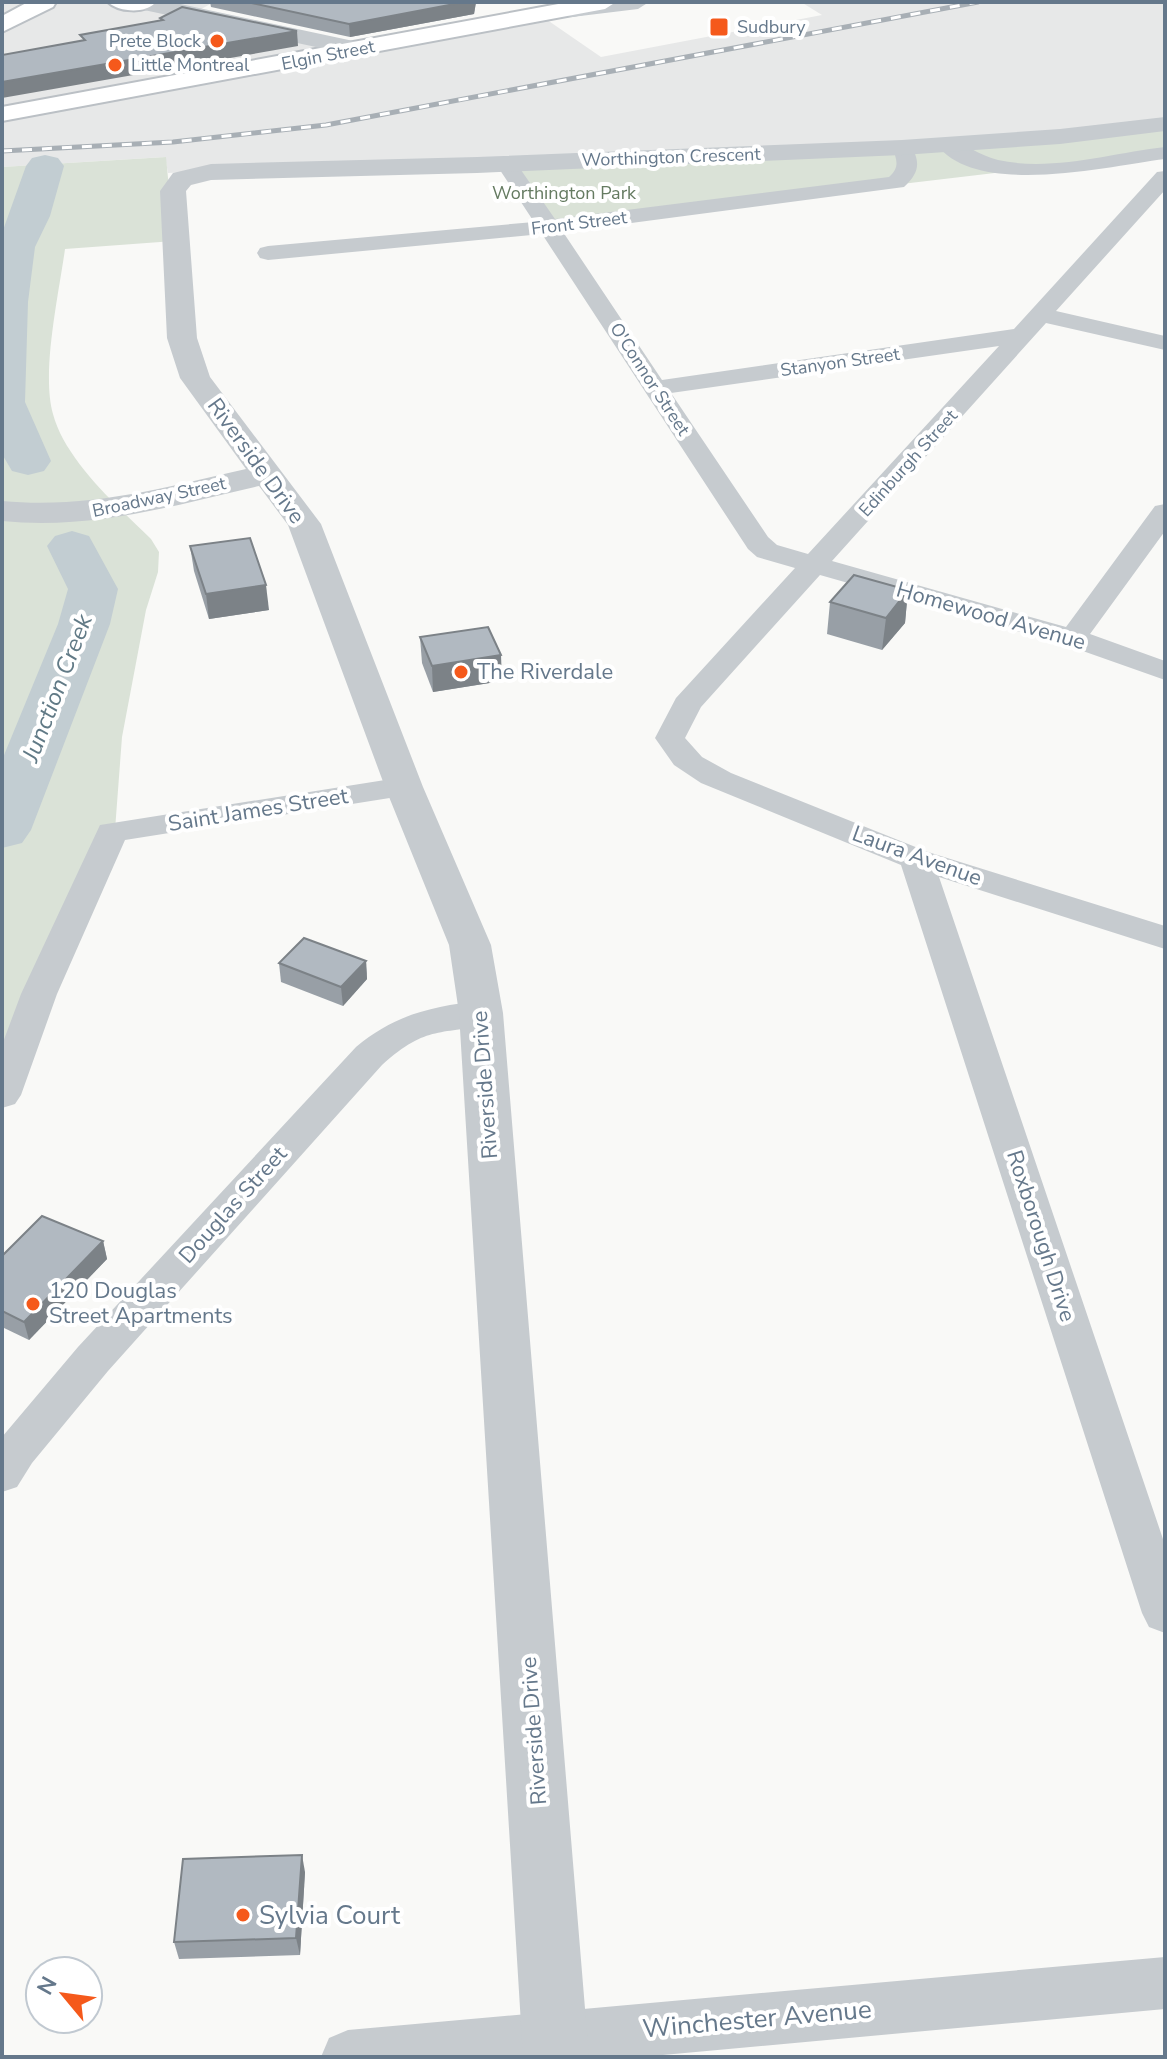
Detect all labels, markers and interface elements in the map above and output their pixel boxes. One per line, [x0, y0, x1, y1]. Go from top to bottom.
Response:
place label: Sudbury [737, 15, 806, 39]
marker: Sudbury [708, 16, 730, 38]
place label: Prete Block [109, 29, 202, 53]
marker: Prete Block [208, 32, 226, 50]
street label: Elgin Street [279, 34, 377, 76]
place label: Little Montreal [131, 53, 250, 77]
marker: Little Montreal [106, 56, 124, 74]
street label: Worthington Crescent [581, 142, 762, 172]
park label: Worthington Park [492, 181, 637, 205]
street label: Front Street [530, 205, 629, 241]
street label: O'Connor Street [605, 318, 696, 441]
street label: Stanyon Street [779, 342, 902, 382]
street label: Riverside Drive [200, 392, 312, 530]
street label: Edinburgh Street [853, 404, 963, 522]
street label: Broadway Street [90, 471, 229, 523]
street label: Homewood Avenue [893, 575, 1089, 657]
water label: Junction Creek [14, 609, 100, 767]
place label: The Riverdale [477, 657, 613, 687]
marker: The Riverdale [452, 663, 470, 681]
street label: Saint James Street [166, 781, 350, 839]
street label: Laura Avenue [848, 819, 986, 893]
street label: Riverside Drive [465, 1010, 505, 1160]
street label: Douglas Street [172, 1140, 294, 1270]
street label: Roxborough Drive [999, 1146, 1083, 1326]
place label: 120 Douglas Street Apartments [49, 1276, 233, 1331]
marker: 120 Douglas Street Apartments [24, 1295, 42, 1313]
street label: Riverside Drive [514, 1656, 554, 1806]
place label: Sylvia Court [259, 1898, 401, 1933]
marker: Sylvia Court [234, 1906, 252, 1924]
north arrow [24, 1955, 104, 2035]
text: N [30, 1971, 64, 2000]
street label: Winchester Avenue [641, 1992, 873, 2046]

